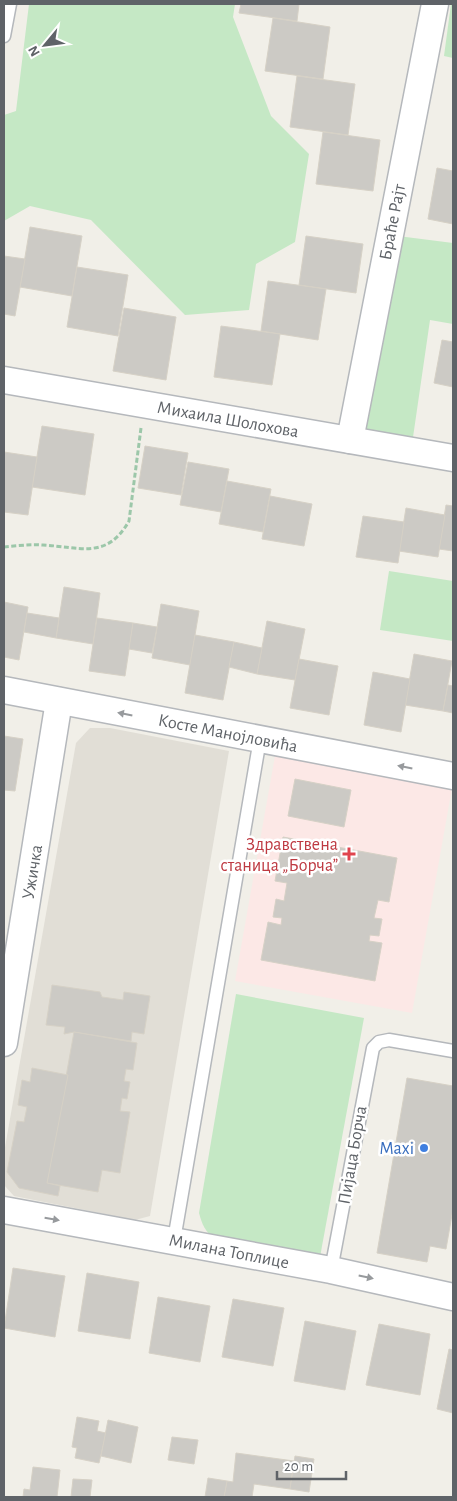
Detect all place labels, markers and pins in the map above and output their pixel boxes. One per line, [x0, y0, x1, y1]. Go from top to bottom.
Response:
place label: Здравствена станица „Борча” [220, 836, 338, 875]
marker: Здравствена станица „Борча” [342, 847, 356, 861]
place label: Maxi [379, 1140, 414, 1158]
marker: Maxi [418, 1142, 430, 1154]

